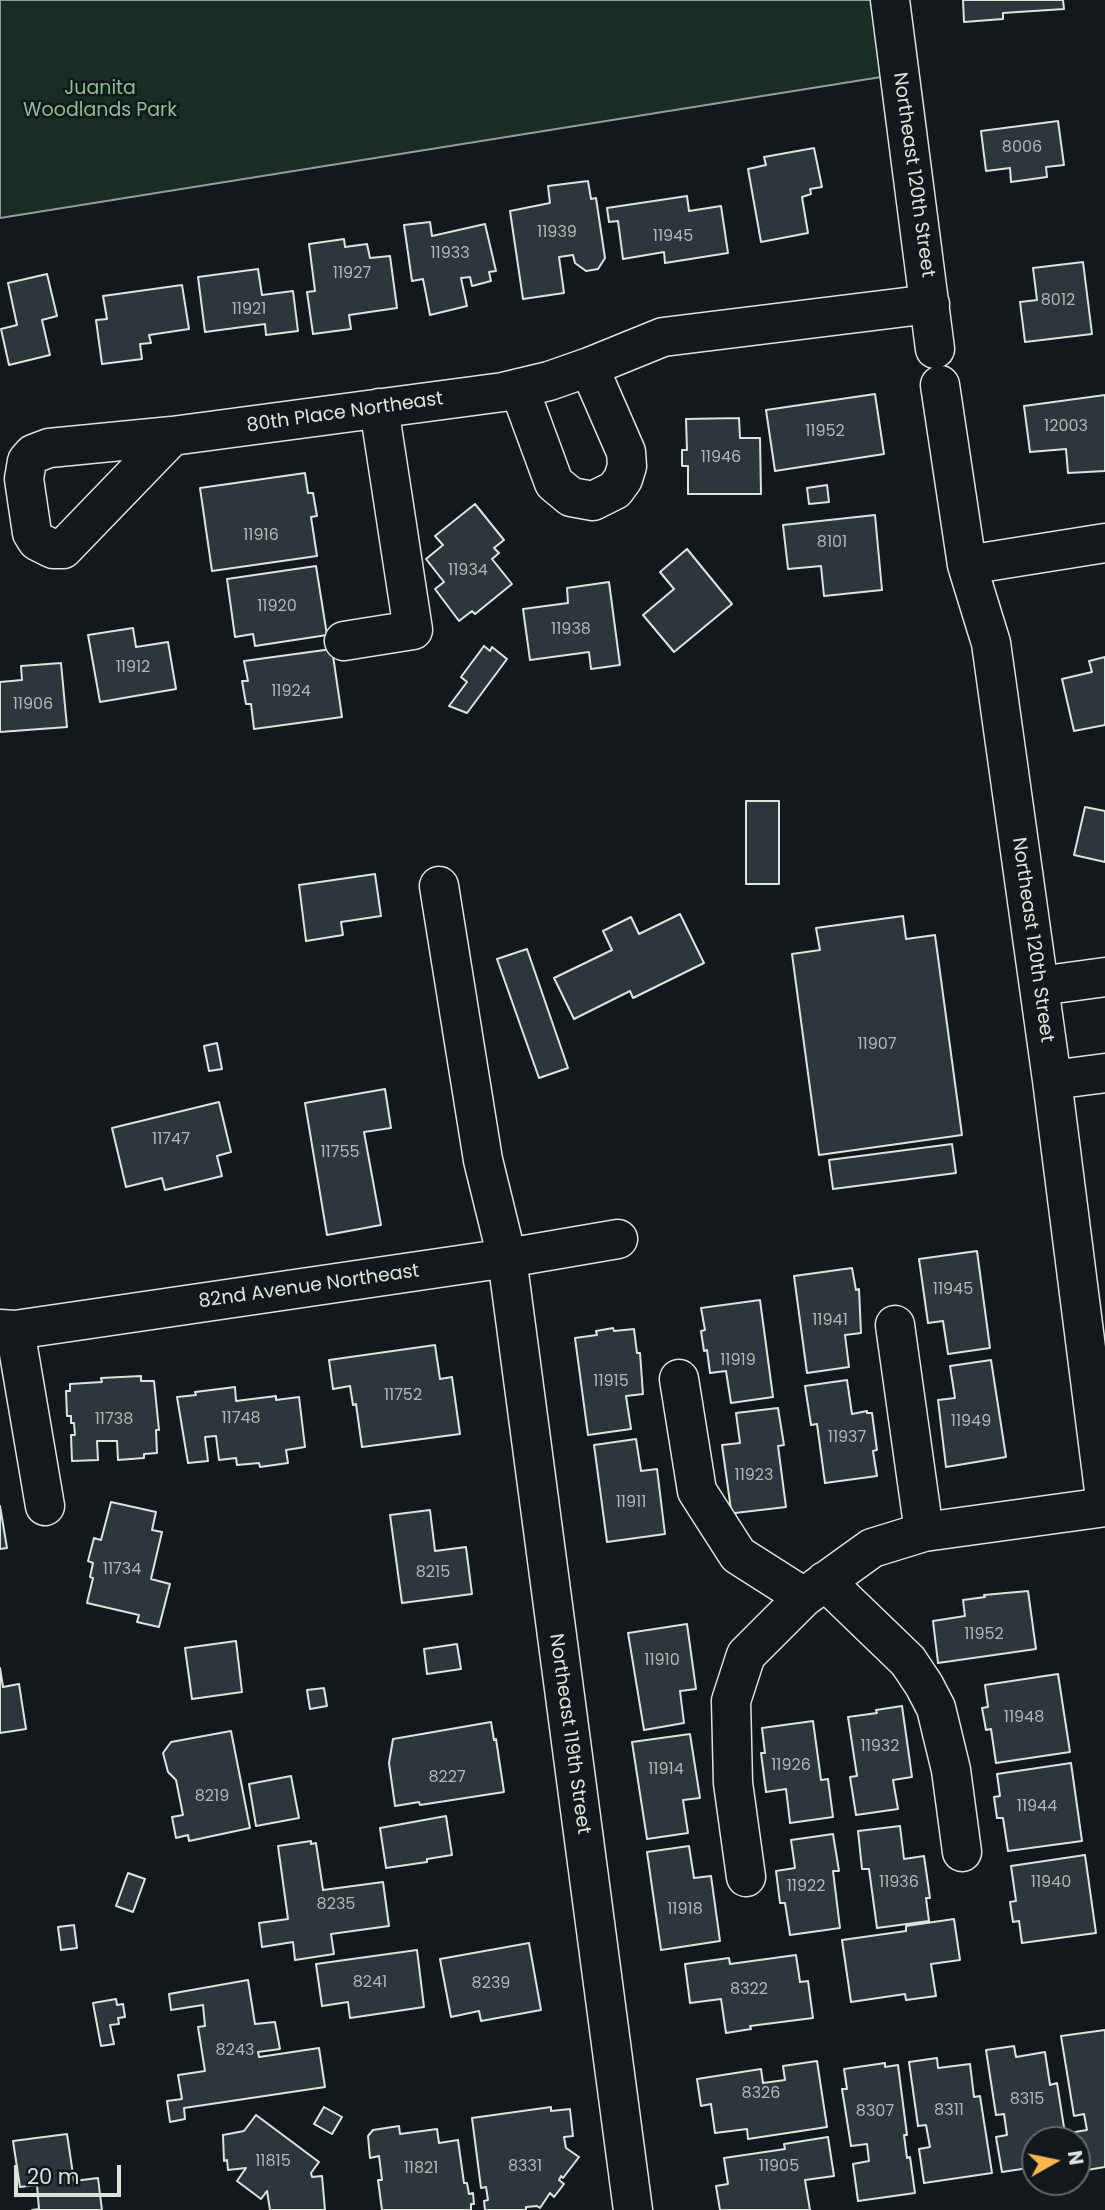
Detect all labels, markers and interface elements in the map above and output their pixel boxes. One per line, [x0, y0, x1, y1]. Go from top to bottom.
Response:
street label: Northeast 120th Street [887, 71, 939, 279]
park label: Juanita Woodlands Park [23, 78, 177, 122]
house number: 8006 [1002, 138, 1042, 158]
house number: 11939 [537, 223, 577, 243]
house number: 11945 [653, 227, 693, 247]
house number: 11933 [430, 244, 470, 264]
house number: 11927 [333, 264, 371, 284]
house number: 8012 [1041, 291, 1075, 311]
house number: 11921 [232, 300, 266, 320]
street label: 80th Place Northeast [245, 388, 445, 438]
house number: 12003 [1044, 417, 1088, 437]
house number: 11952 [805, 422, 845, 442]
house number: 11946 [701, 448, 741, 468]
house number: 11916 [243, 526, 279, 546]
house number: 8101 [817, 533, 847, 553]
house number: 11934 [448, 561, 488, 581]
house number: 11920 [257, 597, 297, 617]
house number: 11938 [551, 620, 591, 640]
house number: 11912 [116, 658, 150, 678]
house number: 11924 [271, 682, 311, 702]
house number: 11906 [13, 695, 53, 715]
street label: Northeast 120th Street [1006, 836, 1058, 1044]
house number: 11907 [857, 1035, 897, 1055]
house number: 11747 [152, 1130, 190, 1150]
house number: 11755 [320, 1143, 360, 1163]
street label: 82nd Avenue Northeast [197, 1260, 421, 1314]
house number: 11945 [933, 1280, 973, 1300]
house number: 11941 [812, 1311, 848, 1331]
house number: 11919 [720, 1351, 756, 1371]
house number: 11915 [593, 1372, 629, 1392]
house number: 11752 [384, 1386, 422, 1406]
house number: 11748 [221, 1409, 261, 1429]
house number: 11738 [95, 1410, 133, 1430]
house number: 11949 [951, 1412, 991, 1432]
house number: 11937 [828, 1428, 866, 1448]
house number: 11923 [735, 1466, 773, 1486]
house number: 11911 [616, 1493, 646, 1513]
house number: 11734 [103, 1560, 141, 1580]
house number: 8215 [416, 1563, 450, 1583]
house number: 11952 [964, 1625, 1004, 1645]
street label: Northeast 119th Street [544, 1632, 594, 1836]
house number: 11910 [644, 1651, 680, 1671]
house number: 11948 [1004, 1708, 1044, 1728]
house number: 11932 [861, 1737, 899, 1757]
house number: 11926 [771, 1756, 811, 1776]
house number: 11914 [648, 1760, 684, 1780]
house number: 8227 [428, 1768, 466, 1788]
house number: 8219 [195, 1787, 229, 1807]
house number: 11944 [1017, 1797, 1057, 1817]
house number: 11936 [879, 1873, 919, 1893]
house number: 11940 [1031, 1873, 1071, 1893]
house number: 11922 [787, 1877, 825, 1897]
house number: 8235 [317, 1895, 355, 1915]
house number: 11918 [667, 1900, 703, 1920]
house number: 8241 [353, 1973, 387, 1993]
house number: 8239 [472, 1974, 510, 1994]
house number: 8322 [730, 1980, 768, 2000]
house number: 8243 [216, 2041, 254, 2061]
house number: 8326 [742, 2084, 780, 2104]
house number: 8315 [1010, 2090, 1044, 2110]
house number: 8311 [934, 2101, 964, 2121]
house number: 8307 [856, 2102, 894, 2122]
north arrow [1021, 2126, 1091, 2196]
text: N [1061, 2149, 1090, 2167]
scale bar [18, 2150, 124, 2194]
house number: 11815 [255, 2152, 291, 2172]
house number: 8331 [508, 2157, 542, 2177]
house number: 11905 [759, 2157, 799, 2177]
house number: 11821 [404, 2159, 438, 2179]
text: 20 m [27, 2162, 80, 2191]

